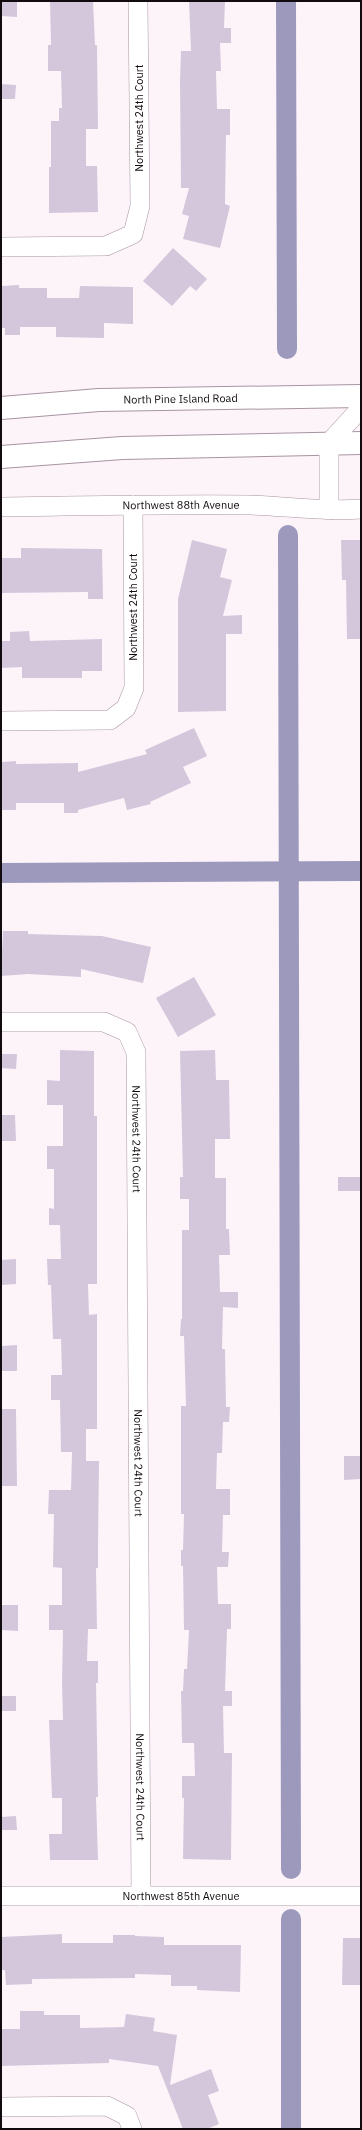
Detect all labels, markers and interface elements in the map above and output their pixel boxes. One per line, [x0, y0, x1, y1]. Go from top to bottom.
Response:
street label: Northwest 24th Court [132, 64, 146, 172]
street label: North Pine Island Road [123, 391, 238, 407]
street label: Northwest 88th Avenue [122, 498, 240, 512]
street label: Northwest 24th Court [126, 553, 140, 661]
street label: Northwest 24th Court [129, 1085, 144, 1193]
street label: Northwest 24th Court [131, 1409, 146, 1517]
street label: Northwest 24th Court [133, 1733, 148, 1841]
street label: Northwest 85th Avenue [122, 1889, 240, 1903]

